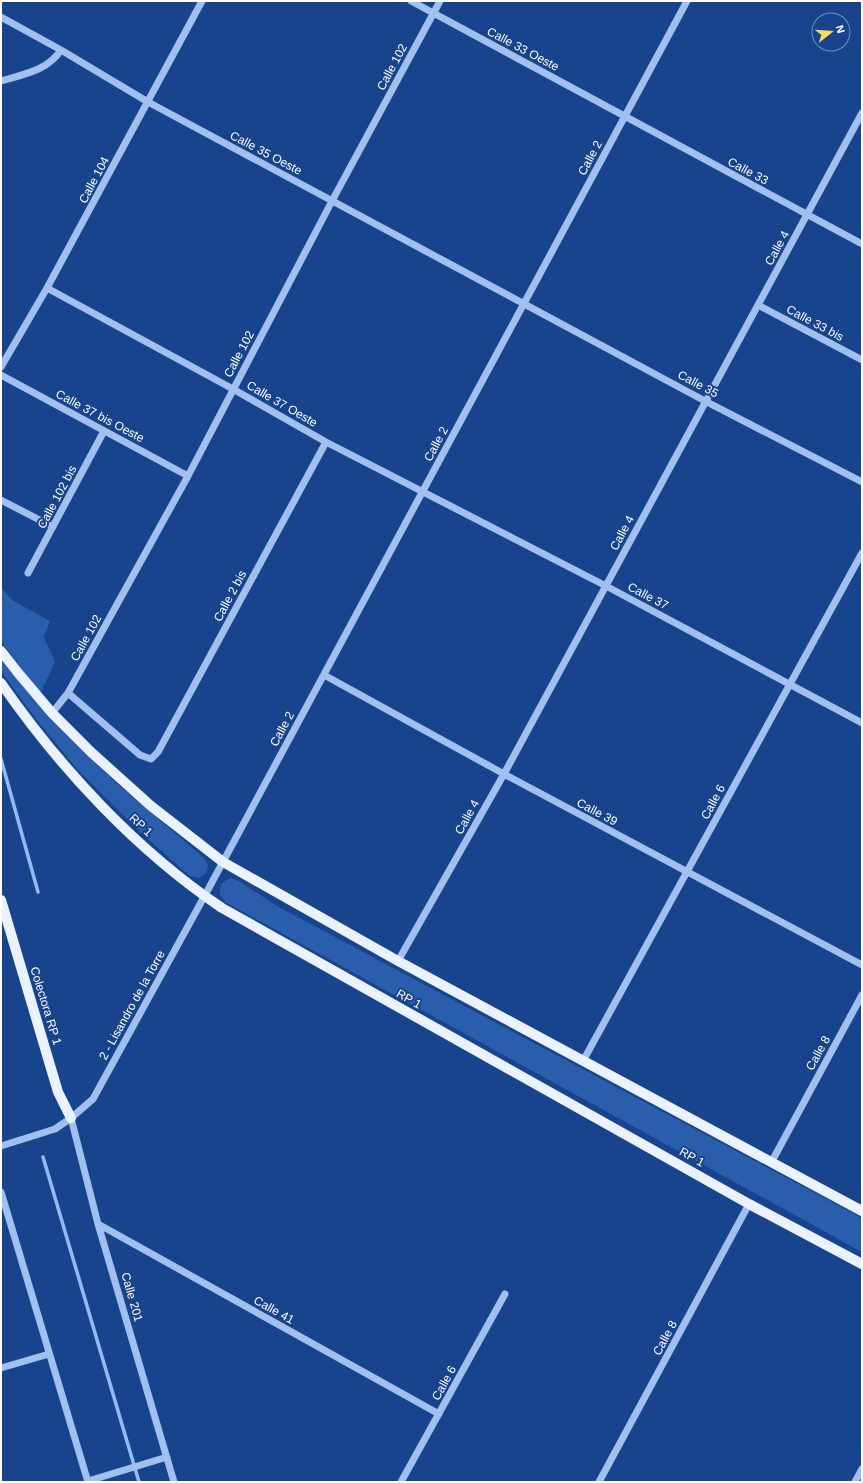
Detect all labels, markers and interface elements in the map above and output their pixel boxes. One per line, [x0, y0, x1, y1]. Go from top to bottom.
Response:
north arrow [811, 12, 851, 52]
street label: Calle 33 Oeste [485, 24, 562, 74]
text: N [834, 24, 847, 35]
street label: Calle 102 [374, 41, 410, 93]
street label: Calle 35 Oeste [228, 128, 305, 178]
street label: Calle 2 [575, 138, 605, 178]
street label: Calle 104 [76, 154, 112, 206]
street label: Calle 33 [725, 154, 771, 188]
street label: Calle 4 [762, 228, 792, 268]
street label: Calle 33 bis [784, 302, 846, 344]
street label: Calle 102 [221, 328, 257, 380]
street label: Calle 35 [675, 367, 721, 401]
street label: Calle 37 Oeste [244, 378, 320, 430]
street label: Calle 37 bis Oeste [53, 387, 147, 445]
street label: Calle 2 [421, 424, 451, 464]
street label: Calle 102 bis [35, 463, 79, 531]
street label: Calle 4 [607, 513, 637, 553]
street label: Calle 2 bis [211, 568, 249, 624]
street label: Calle 37 [625, 579, 671, 613]
street label: Calle 102 [68, 612, 105, 664]
street label: Calle 2 [267, 709, 297, 749]
street label: Calle 6 [698, 782, 728, 822]
street label: Calle 39 [574, 795, 620, 829]
street label: Calle 4 [452, 797, 482, 837]
street label: RP 1 [127, 811, 156, 839]
street label: 2 - Lisandro de la Torre [96, 947, 168, 1062]
street label: Colectora RP 1 [27, 965, 65, 1047]
street label: RP 1 [394, 986, 424, 1012]
street label: Calle 8 [803, 1033, 833, 1073]
street label: RP 1 [677, 1144, 707, 1170]
street label: Calle 201 [118, 1271, 146, 1324]
street label: Calle 41 [251, 1293, 297, 1327]
street label: Calle 8 [650, 1318, 680, 1358]
street label: Calle 6 [429, 1363, 459, 1403]

